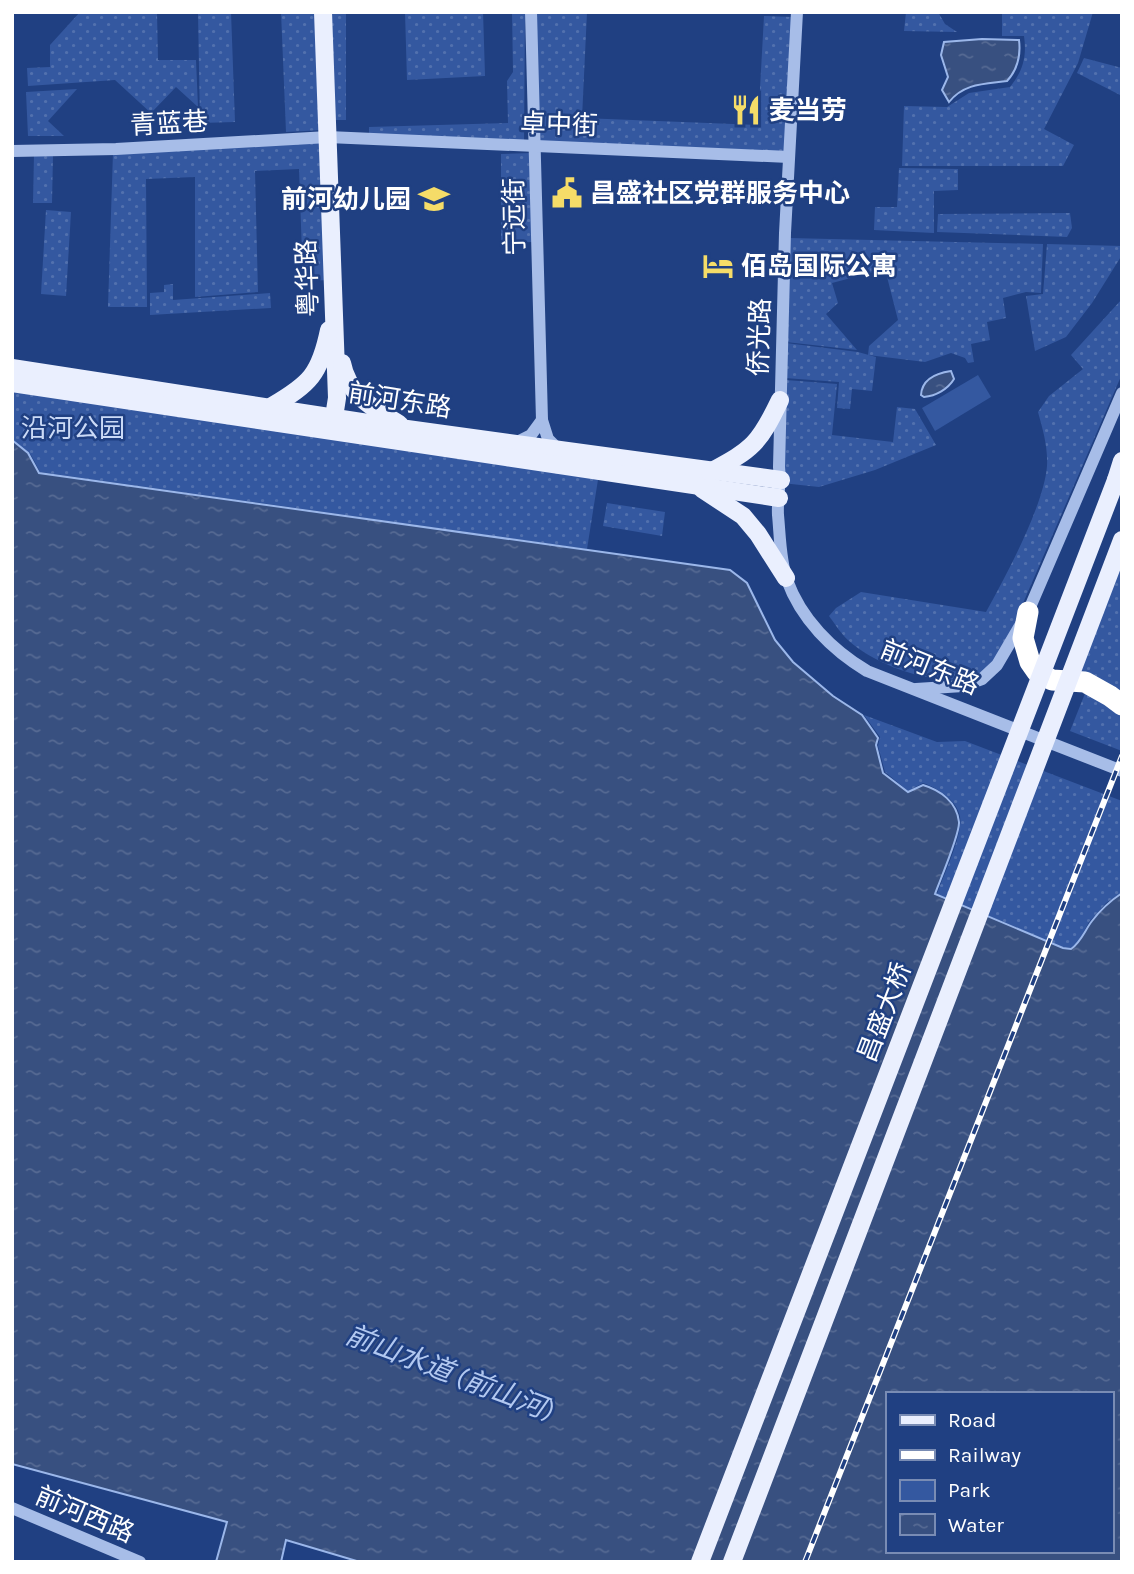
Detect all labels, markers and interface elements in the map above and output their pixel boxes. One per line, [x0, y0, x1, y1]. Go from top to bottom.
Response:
restaurant icon: 麦当劳 [729, 93, 763, 127]
place label: 麦当劳 [769, 95, 847, 126]
street label: 青蓝巷 [129, 106, 209, 141]
street label: 卓中街 [519, 108, 599, 141]
public building icon: 昌盛社区党群服务中心 [550, 176, 584, 210]
street label: 宁远街 [498, 178, 531, 256]
place label: 昌盛社区党群服务中心 [590, 178, 850, 209]
school or university icon: 前河幼儿园 [417, 182, 451, 216]
place label: 前河幼儿园 [281, 184, 411, 215]
street label: 粤华路 [291, 238, 324, 318]
hotel icon: 佰岛国际公寓 [701, 249, 735, 283]
place label: 佰岛国际公寓 [741, 251, 897, 282]
street label: 侨光路 [743, 297, 776, 377]
street label: 前河东路 [346, 377, 454, 424]
park label: 沿河公园 [21, 413, 125, 444]
street label: 前河东路 [876, 634, 984, 701]
street label: 昌盛大桥 [851, 958, 918, 1066]
water label: 前山水道 (前山河) [341, 1318, 558, 1427]
legend [886, 1392, 1113, 1553]
text: Road [948, 1408, 996, 1432]
text: Railway [948, 1443, 1021, 1467]
text: Park [948, 1478, 991, 1502]
street label: 前河西路 [31, 1480, 139, 1549]
text: Water [948, 1513, 1004, 1537]

